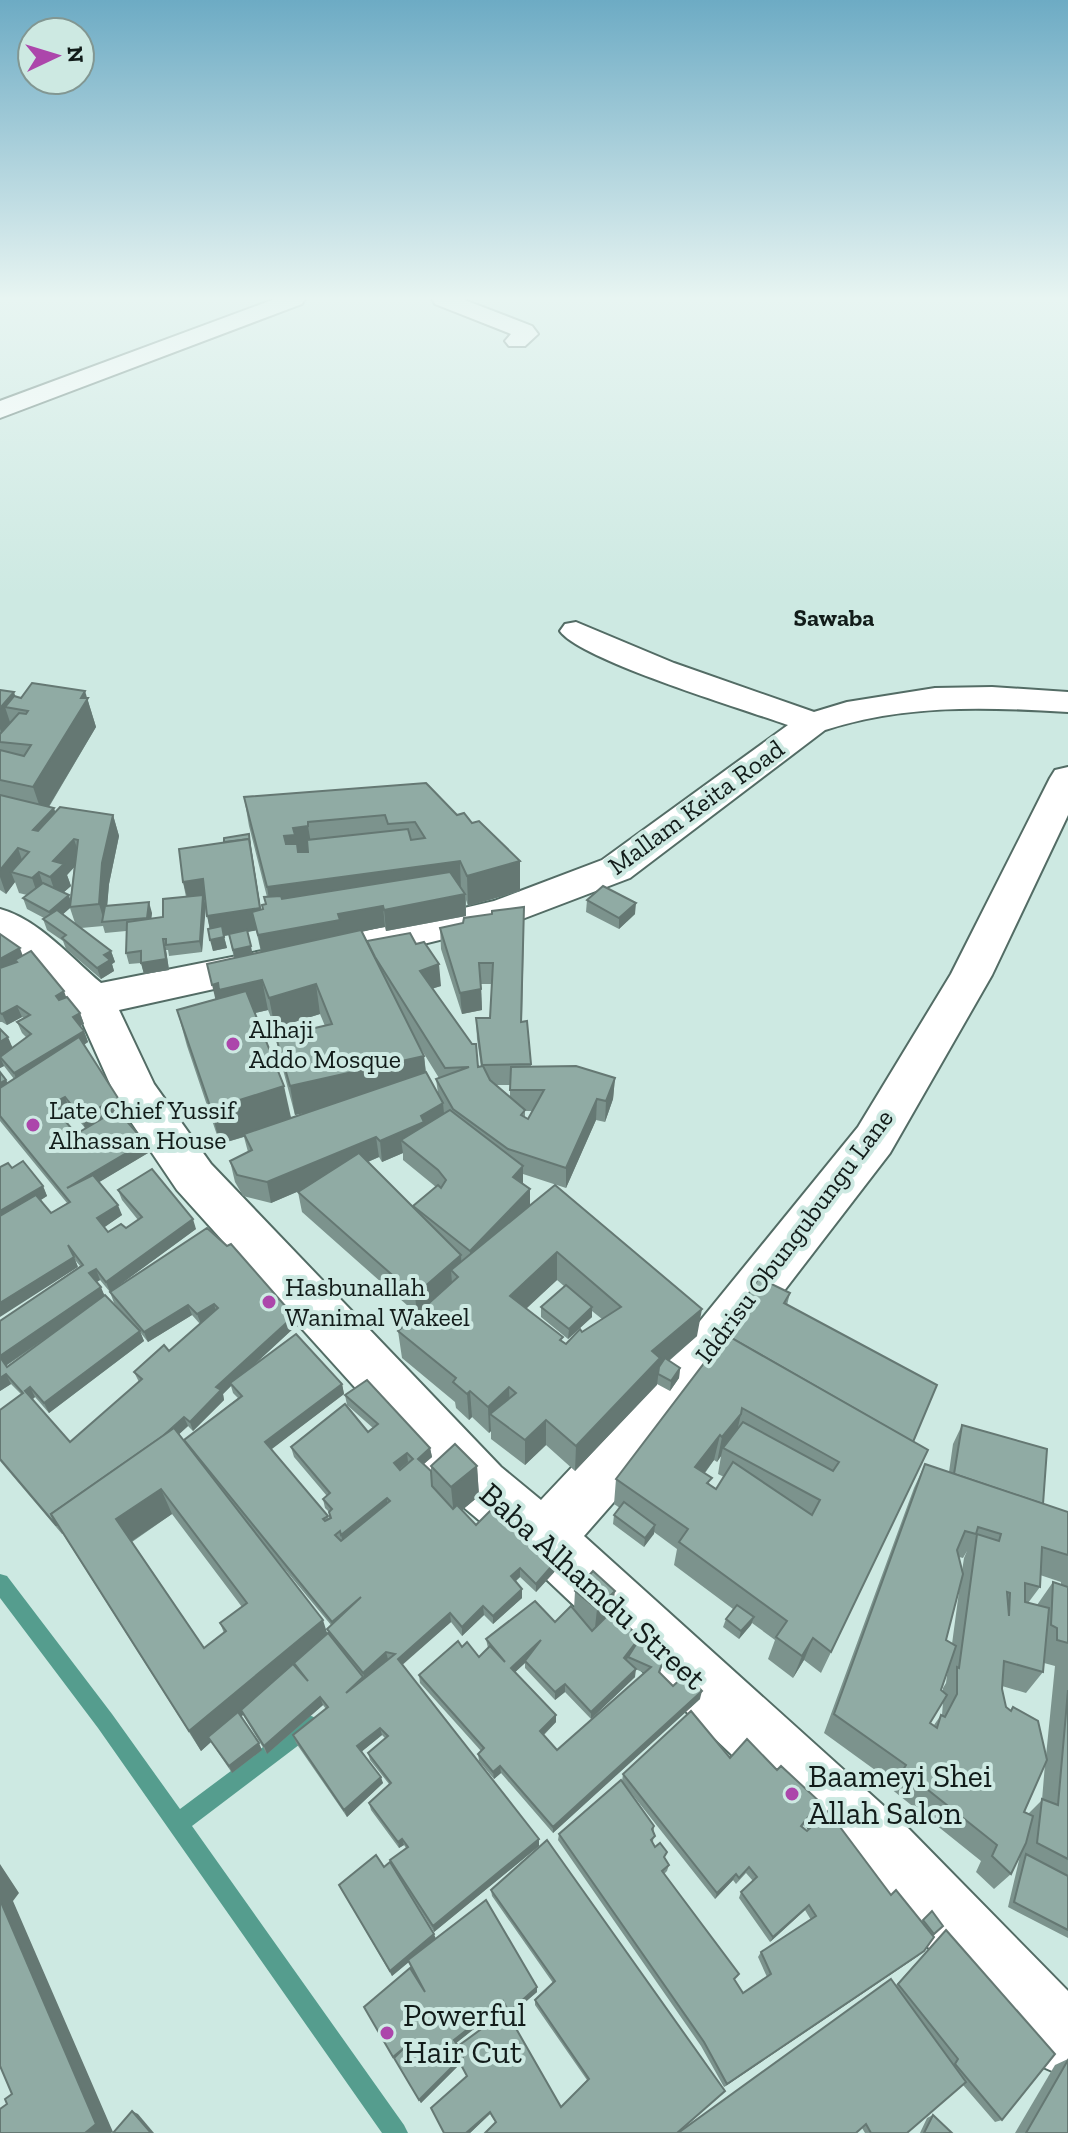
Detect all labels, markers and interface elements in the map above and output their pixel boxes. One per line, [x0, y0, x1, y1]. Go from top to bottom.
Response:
north arrow [16, 16, 96, 96]
text: N [61, 45, 90, 64]
district label: Sawaba [794, 603, 874, 632]
street label: Mallam Keita Road [602, 732, 790, 882]
place label: Alhaji Addo Mosque [249, 1013, 401, 1075]
marker: Alhaji Addo Mosque [224, 1035, 242, 1053]
place label: Late Chief Yussif Alhassan House [49, 1094, 237, 1156]
street label: Iddrisu Obungubungu Lane [688, 1103, 900, 1369]
marker: Late Chief Yussif Alhassan House [24, 1116, 42, 1134]
place label: Hasbunallah Wanimal Wakeel [285, 1271, 470, 1333]
marker: Hasbunallah Wanimal Wakeel [260, 1293, 278, 1311]
street label: Baba Alhamdu Street [472, 1475, 714, 1698]
place label: Baameyi Shei Allah Salon [808, 1757, 992, 1832]
marker: Baameyi Shei Allah Salon [783, 1785, 801, 1803]
place label: Powerful Hair Cut [403, 1996, 526, 2071]
marker: Powerful Hair Cut [378, 2024, 396, 2042]

